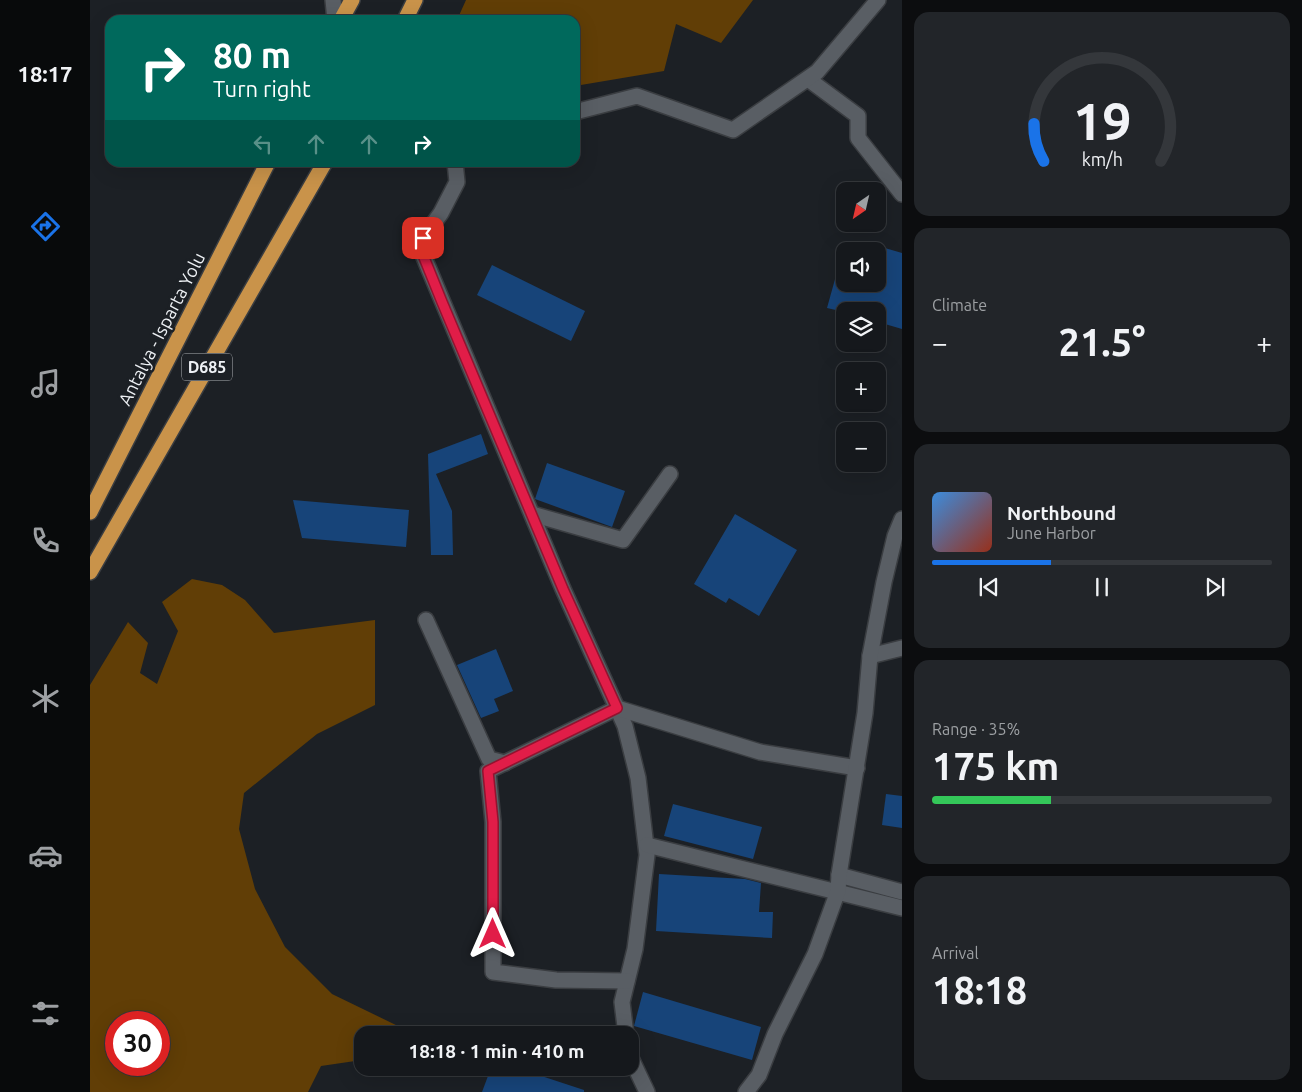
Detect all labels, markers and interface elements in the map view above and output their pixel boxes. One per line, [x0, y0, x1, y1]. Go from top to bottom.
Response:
icon: right [130, 35, 195, 100]
text: 80 m [213, 35, 291, 75]
text: 18:17 [17, 61, 73, 86]
text: Turn right [213, 76, 311, 101]
text: 19 [1073, 92, 1131, 150]
icon: left [249, 130, 277, 158]
icon: ahead [302, 130, 330, 158]
icon: ahead [355, 130, 383, 158]
icon: right [408, 130, 436, 158]
text: km/h [1081, 149, 1123, 169]
north arrow [836, 182, 886, 232]
map controls [836, 182, 886, 472]
icon: directions [28, 209, 63, 244]
pin [402, 217, 444, 259]
icon: arrive [409, 224, 437, 252]
button: sound [836, 242, 886, 292]
street label: Antalya - Isparta Yolu [114, 249, 208, 408]
text: Climate [932, 296, 987, 314]
button: layers [836, 302, 886, 352]
text: 21.5° [1058, 321, 1146, 363]
text: − [932, 327, 948, 358]
text: + [1256, 327, 1272, 358]
road number: D685 [182, 354, 232, 381]
button: + [836, 362, 886, 412]
icon: music [28, 366, 63, 401]
button: − [836, 422, 886, 472]
text: Northbound [1007, 502, 1116, 524]
icon: phone [28, 523, 63, 558]
text: June Harbor [1007, 524, 1096, 542]
icon: previous [975, 573, 1003, 601]
icon: pause [1088, 573, 1116, 601]
icon: next [1201, 573, 1229, 601]
icon: climate [28, 681, 63, 716]
text: Range · 35% [932, 720, 1020, 738]
text: 175 km [932, 745, 1059, 787]
icon: car [28, 838, 63, 873]
position arrow [466, 907, 518, 959]
text: Arrival [932, 944, 979, 962]
text: 18:18 [932, 969, 1027, 1011]
icon: filters [28, 996, 63, 1031]
speed limit sign: 30 [105, 1011, 170, 1076]
text: 18:18 · 1 min · 410 m [409, 1040, 584, 1062]

